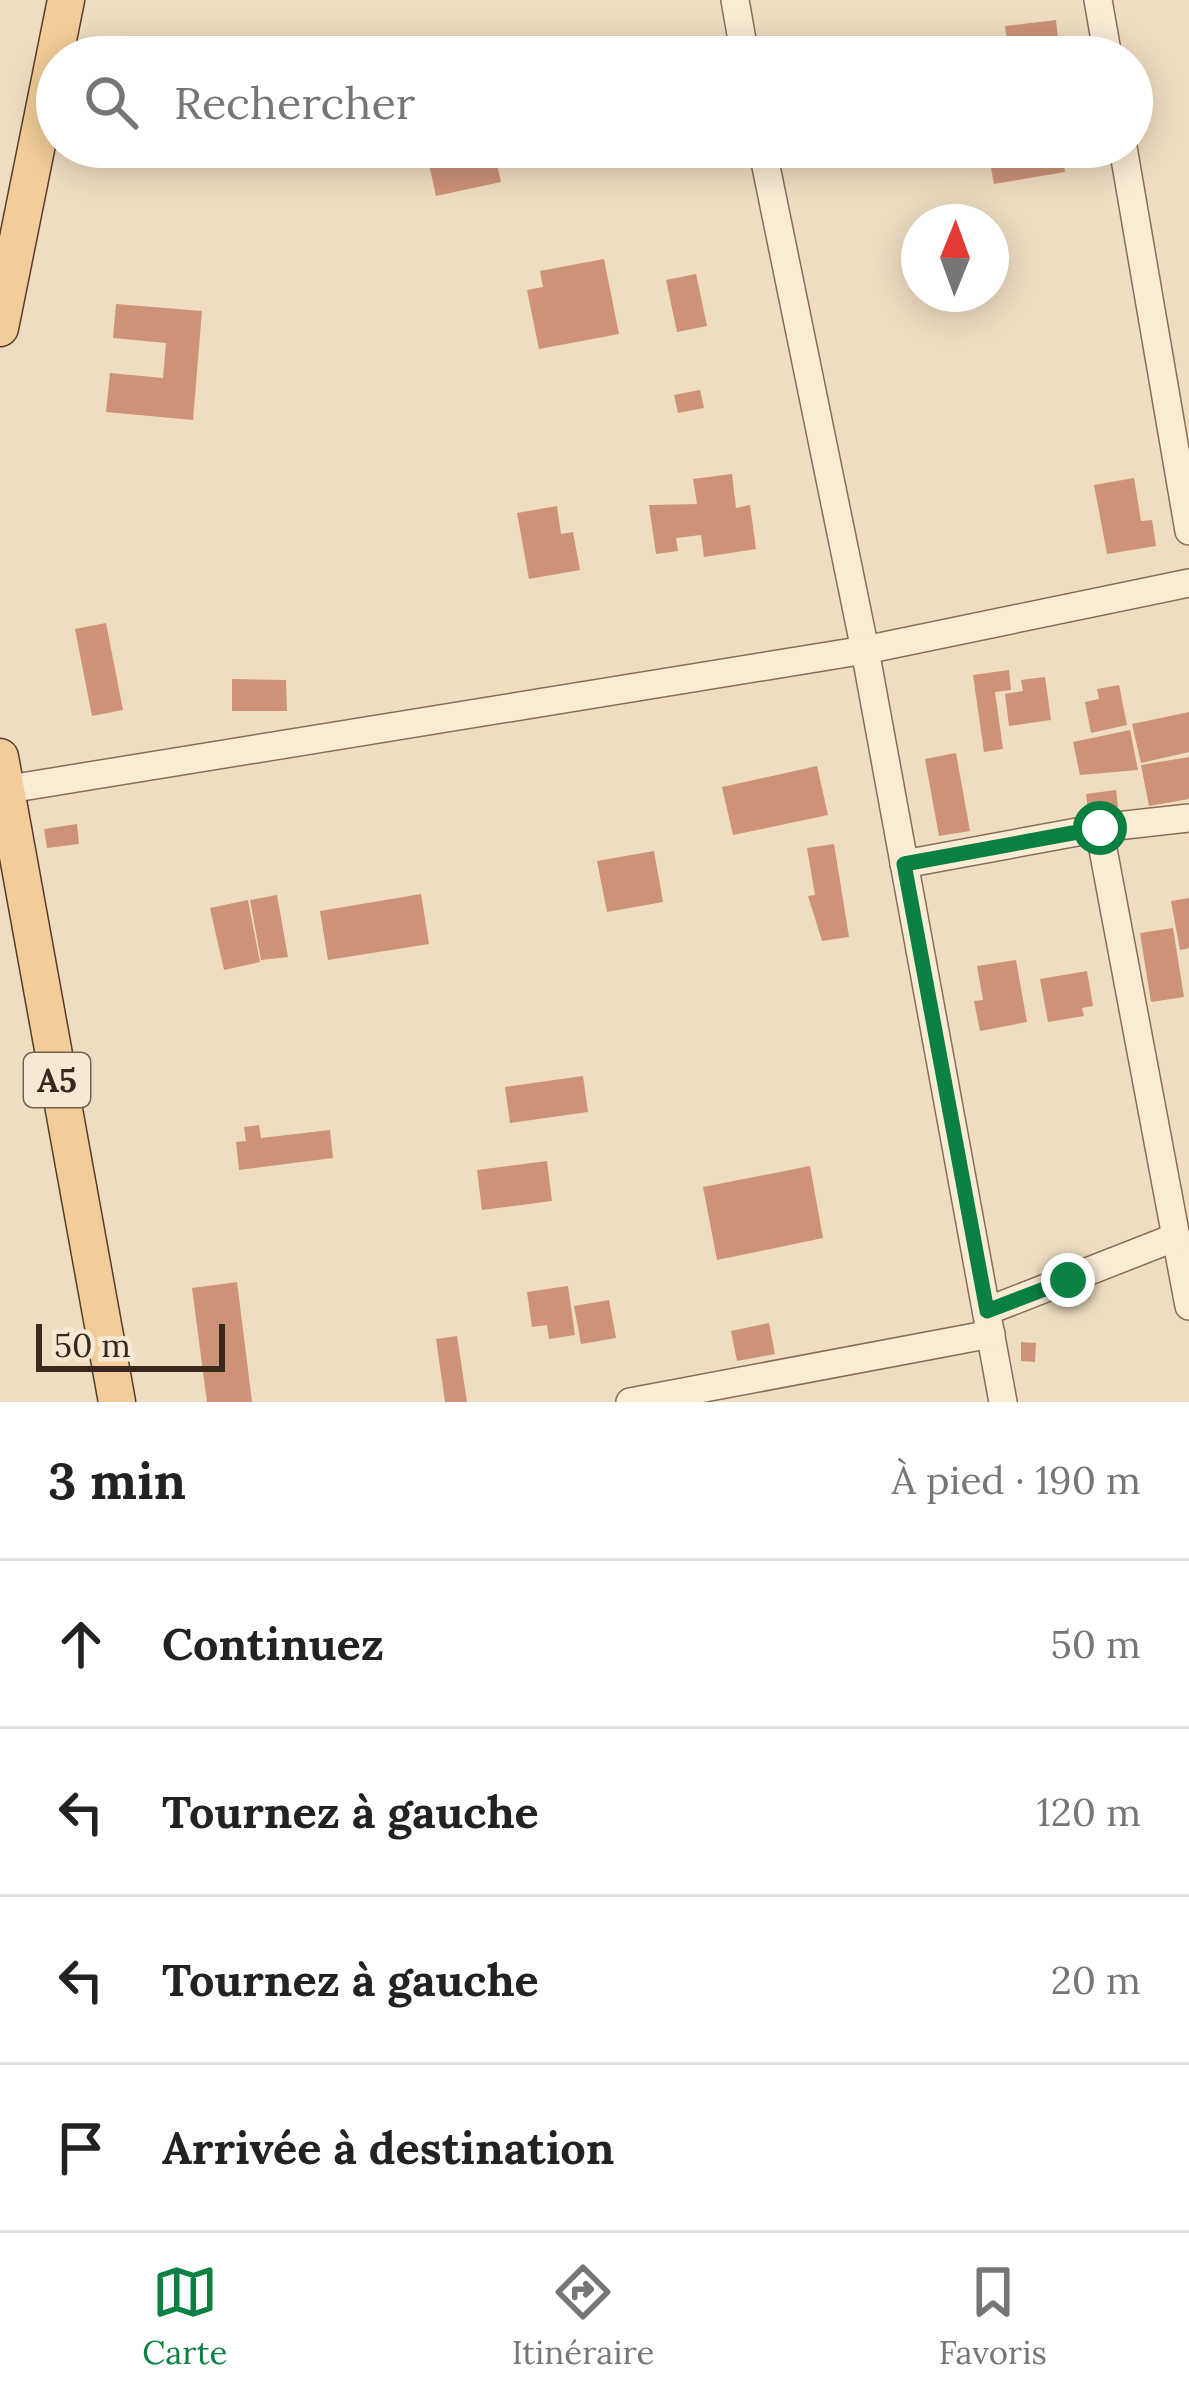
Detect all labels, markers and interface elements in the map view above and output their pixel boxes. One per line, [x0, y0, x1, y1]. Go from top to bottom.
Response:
search box [36, 36, 1153, 168]
icon: search [78, 69, 144, 135]
text: Rechercher [174, 74, 415, 131]
north arrow [901, 204, 1009, 312]
route start [1073, 801, 1127, 855]
road number: A5 [24, 1053, 90, 1107]
route end [1041, 1253, 1095, 1307]
scale bar [36, 1318, 225, 1371]
text: 50 m [54, 1324, 131, 1366]
text: 3 min [48, 1448, 186, 1513]
text: À pied · 190 m [891, 1455, 1141, 1505]
icon: ahead [48, 1611, 114, 1677]
text: Continuez [162, 1615, 384, 1672]
text: 50 m [1050, 1619, 1141, 1669]
icon: left [48, 1779, 114, 1845]
text: Tournez à gauche [162, 1783, 539, 1840]
text: 120 m [1037, 1787, 1141, 1837]
icon: left [48, 1947, 114, 2013]
text: Tournez à gauche [162, 1951, 539, 2008]
text: 20 m [1051, 1955, 1141, 2005]
icon: arrive [48, 2115, 114, 2181]
text: Arrivée à destination [162, 2119, 615, 2176]
tab: Carte [142, 2259, 227, 2373]
tab: Itinéraire [512, 2259, 654, 2373]
tab: Favoris [939, 2259, 1047, 2373]

